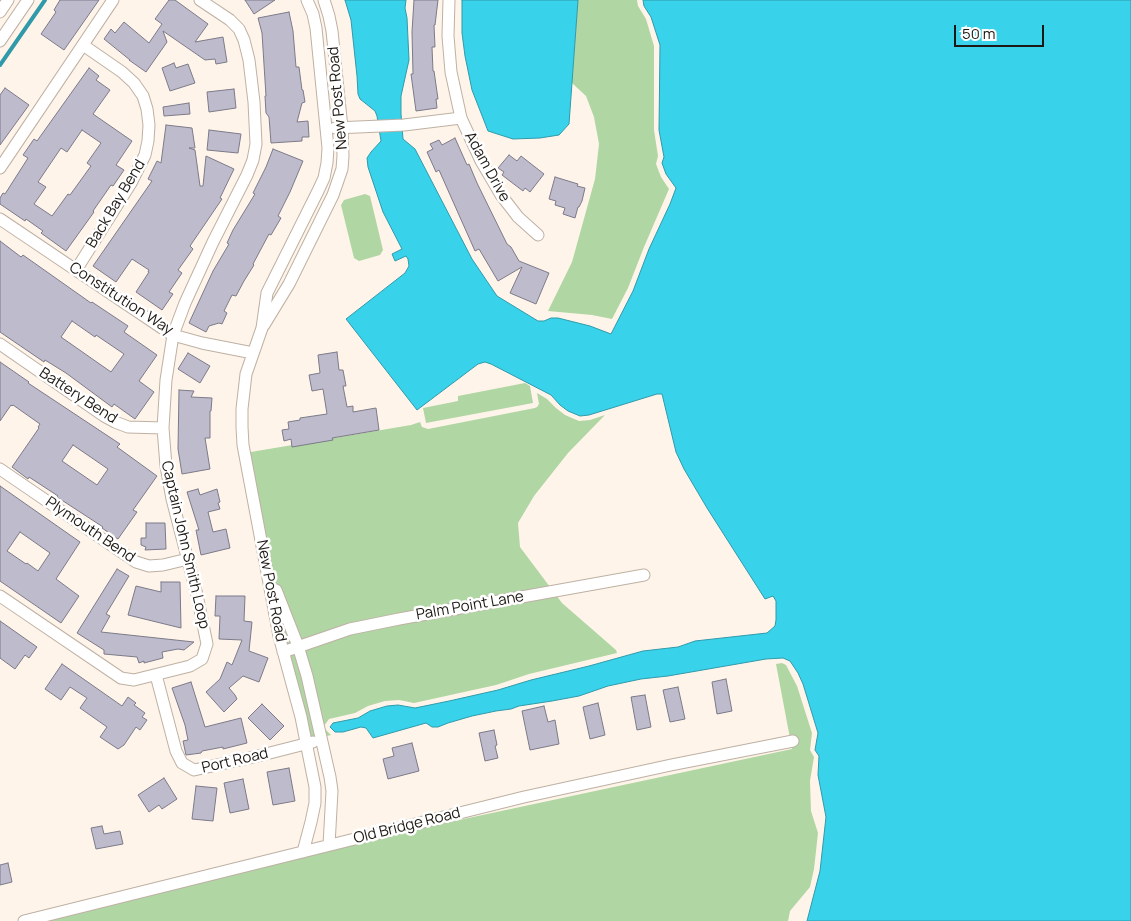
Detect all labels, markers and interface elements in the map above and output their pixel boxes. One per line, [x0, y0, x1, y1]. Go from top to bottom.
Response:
scale bar [956, 15, 1046, 47]
text: 50 m [962, 23, 996, 44]
street label: New Post Road [325, 46, 351, 150]
street label: Adam Drive [460, 129, 514, 205]
street label: Back Bay Bend [83, 157, 149, 251]
street label: Constitution Way [66, 259, 176, 339]
street label: Battery Bend [36, 364, 120, 428]
street label: Captain John Smith Loop [157, 459, 213, 631]
street label: Plymouth Bend [42, 493, 138, 567]
street label: New Post Road [252, 538, 290, 644]
street label: Palm Point Lane [415, 588, 525, 624]
street label: Port Road [200, 745, 270, 777]
street label: Old Bridge Road [352, 804, 462, 848]

